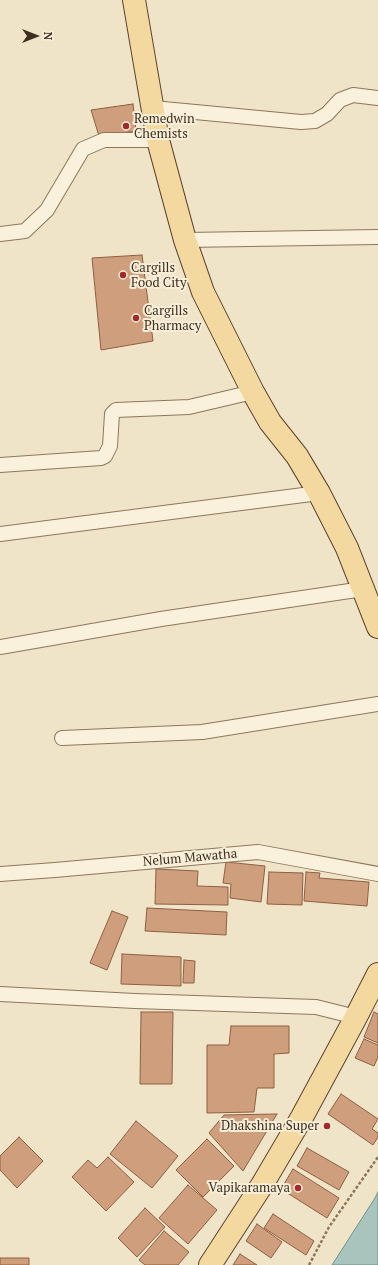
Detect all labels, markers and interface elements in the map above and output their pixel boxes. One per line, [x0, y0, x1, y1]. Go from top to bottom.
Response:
north arrow [16, 16, 56, 56]
text: N [41, 32, 55, 40]
place label: Remedwin Chemists [134, 111, 195, 142]
marker: Remedwin Chemists [121, 121, 131, 131]
place label: Cargills Food City [131, 260, 186, 291]
marker: Cargills Food City [118, 270, 128, 280]
place label: Cargills Pharmacy [144, 303, 201, 334]
marker: Cargills Pharmacy [131, 313, 141, 323]
street label: Nelum Mawatha [142, 846, 238, 870]
place label: Dhakshina Super [221, 1118, 319, 1134]
marker: Dhakshina Super [322, 1121, 332, 1131]
place label: Vapikaramaya [209, 1180, 290, 1196]
marker: Vapikaramaya [293, 1183, 303, 1193]

